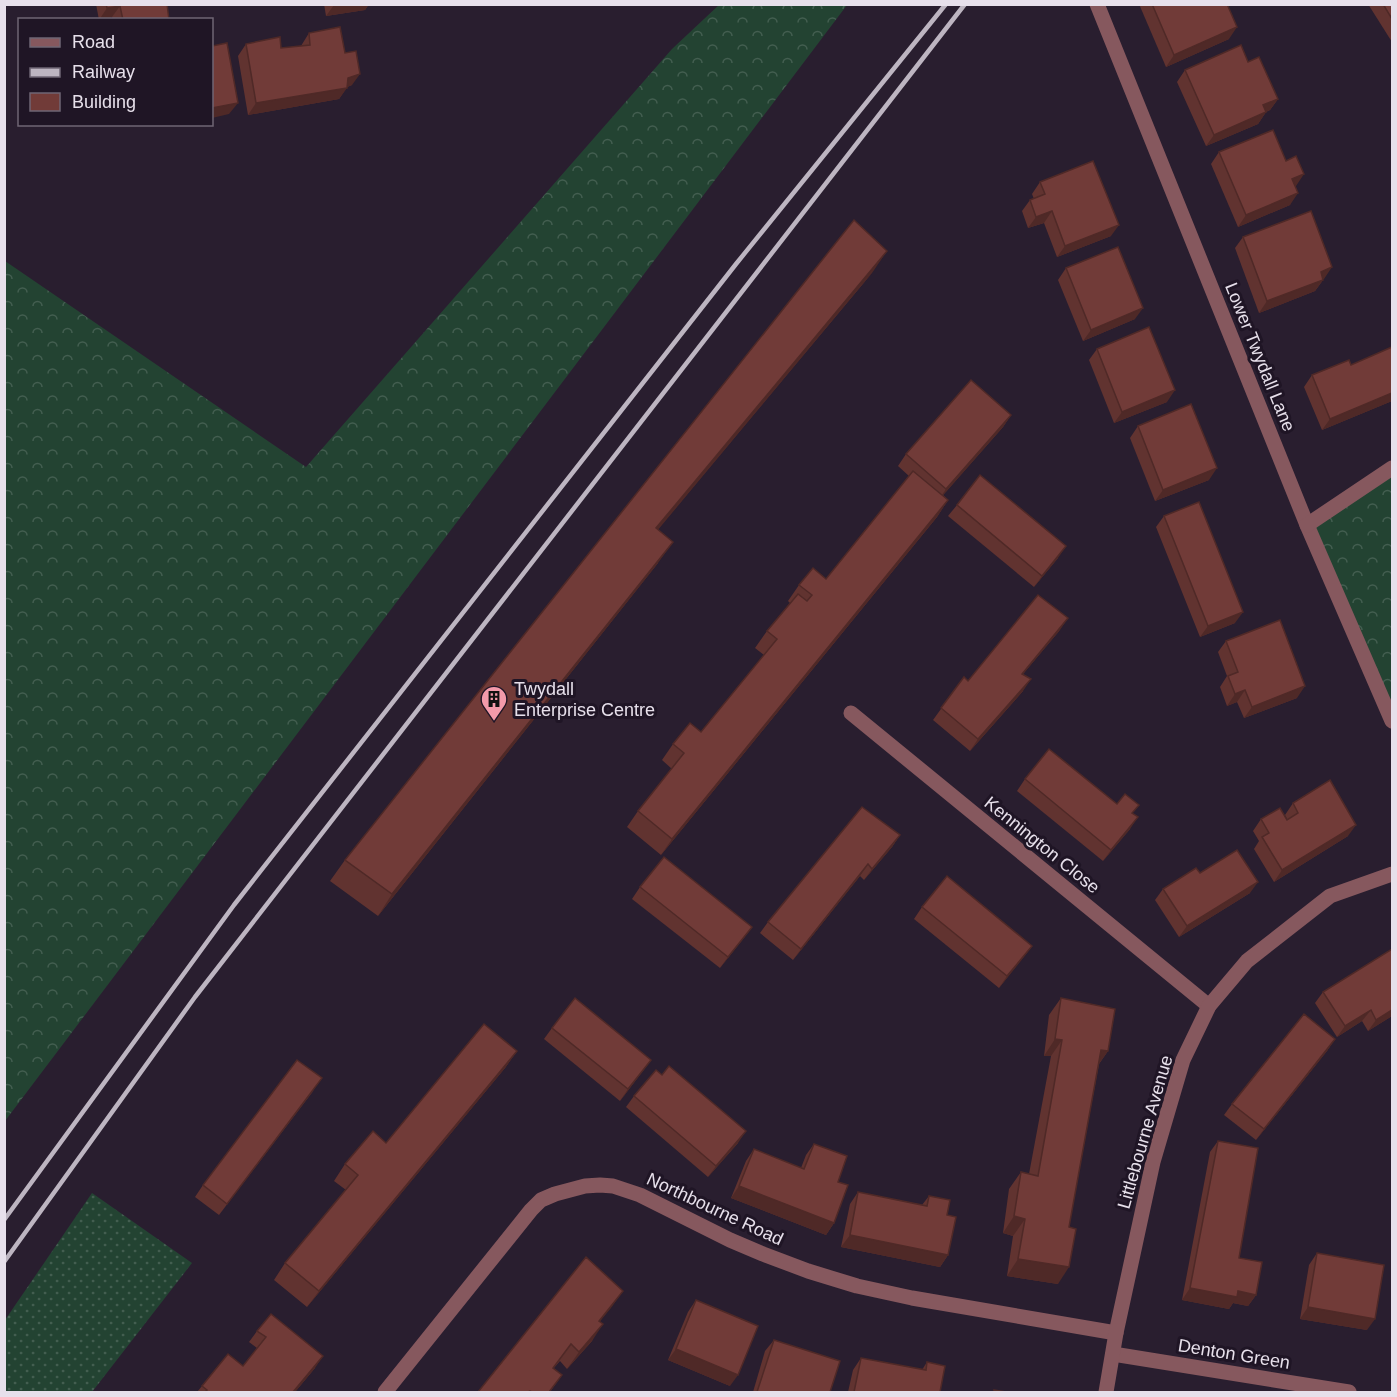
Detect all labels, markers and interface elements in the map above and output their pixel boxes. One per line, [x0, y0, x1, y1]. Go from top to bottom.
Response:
legend [18, 18, 213, 126]
text: Road [72, 32, 115, 52]
text: Railway [72, 62, 135, 82]
text: Building [72, 92, 136, 112]
street label: Lower Twydall Lane [1221, 280, 1299, 434]
place label: Twydall Enterprise Centre [514, 679, 655, 720]
building icon: Twydall Enterprise Centre [479, 684, 509, 722]
street label: Kennington Close [980, 793, 1104, 897]
street label: Littlebourne Avenue [1114, 1053, 1176, 1211]
street label: Northbourne Road [644, 1169, 786, 1249]
street label: Denton Green [1177, 1335, 1291, 1373]

